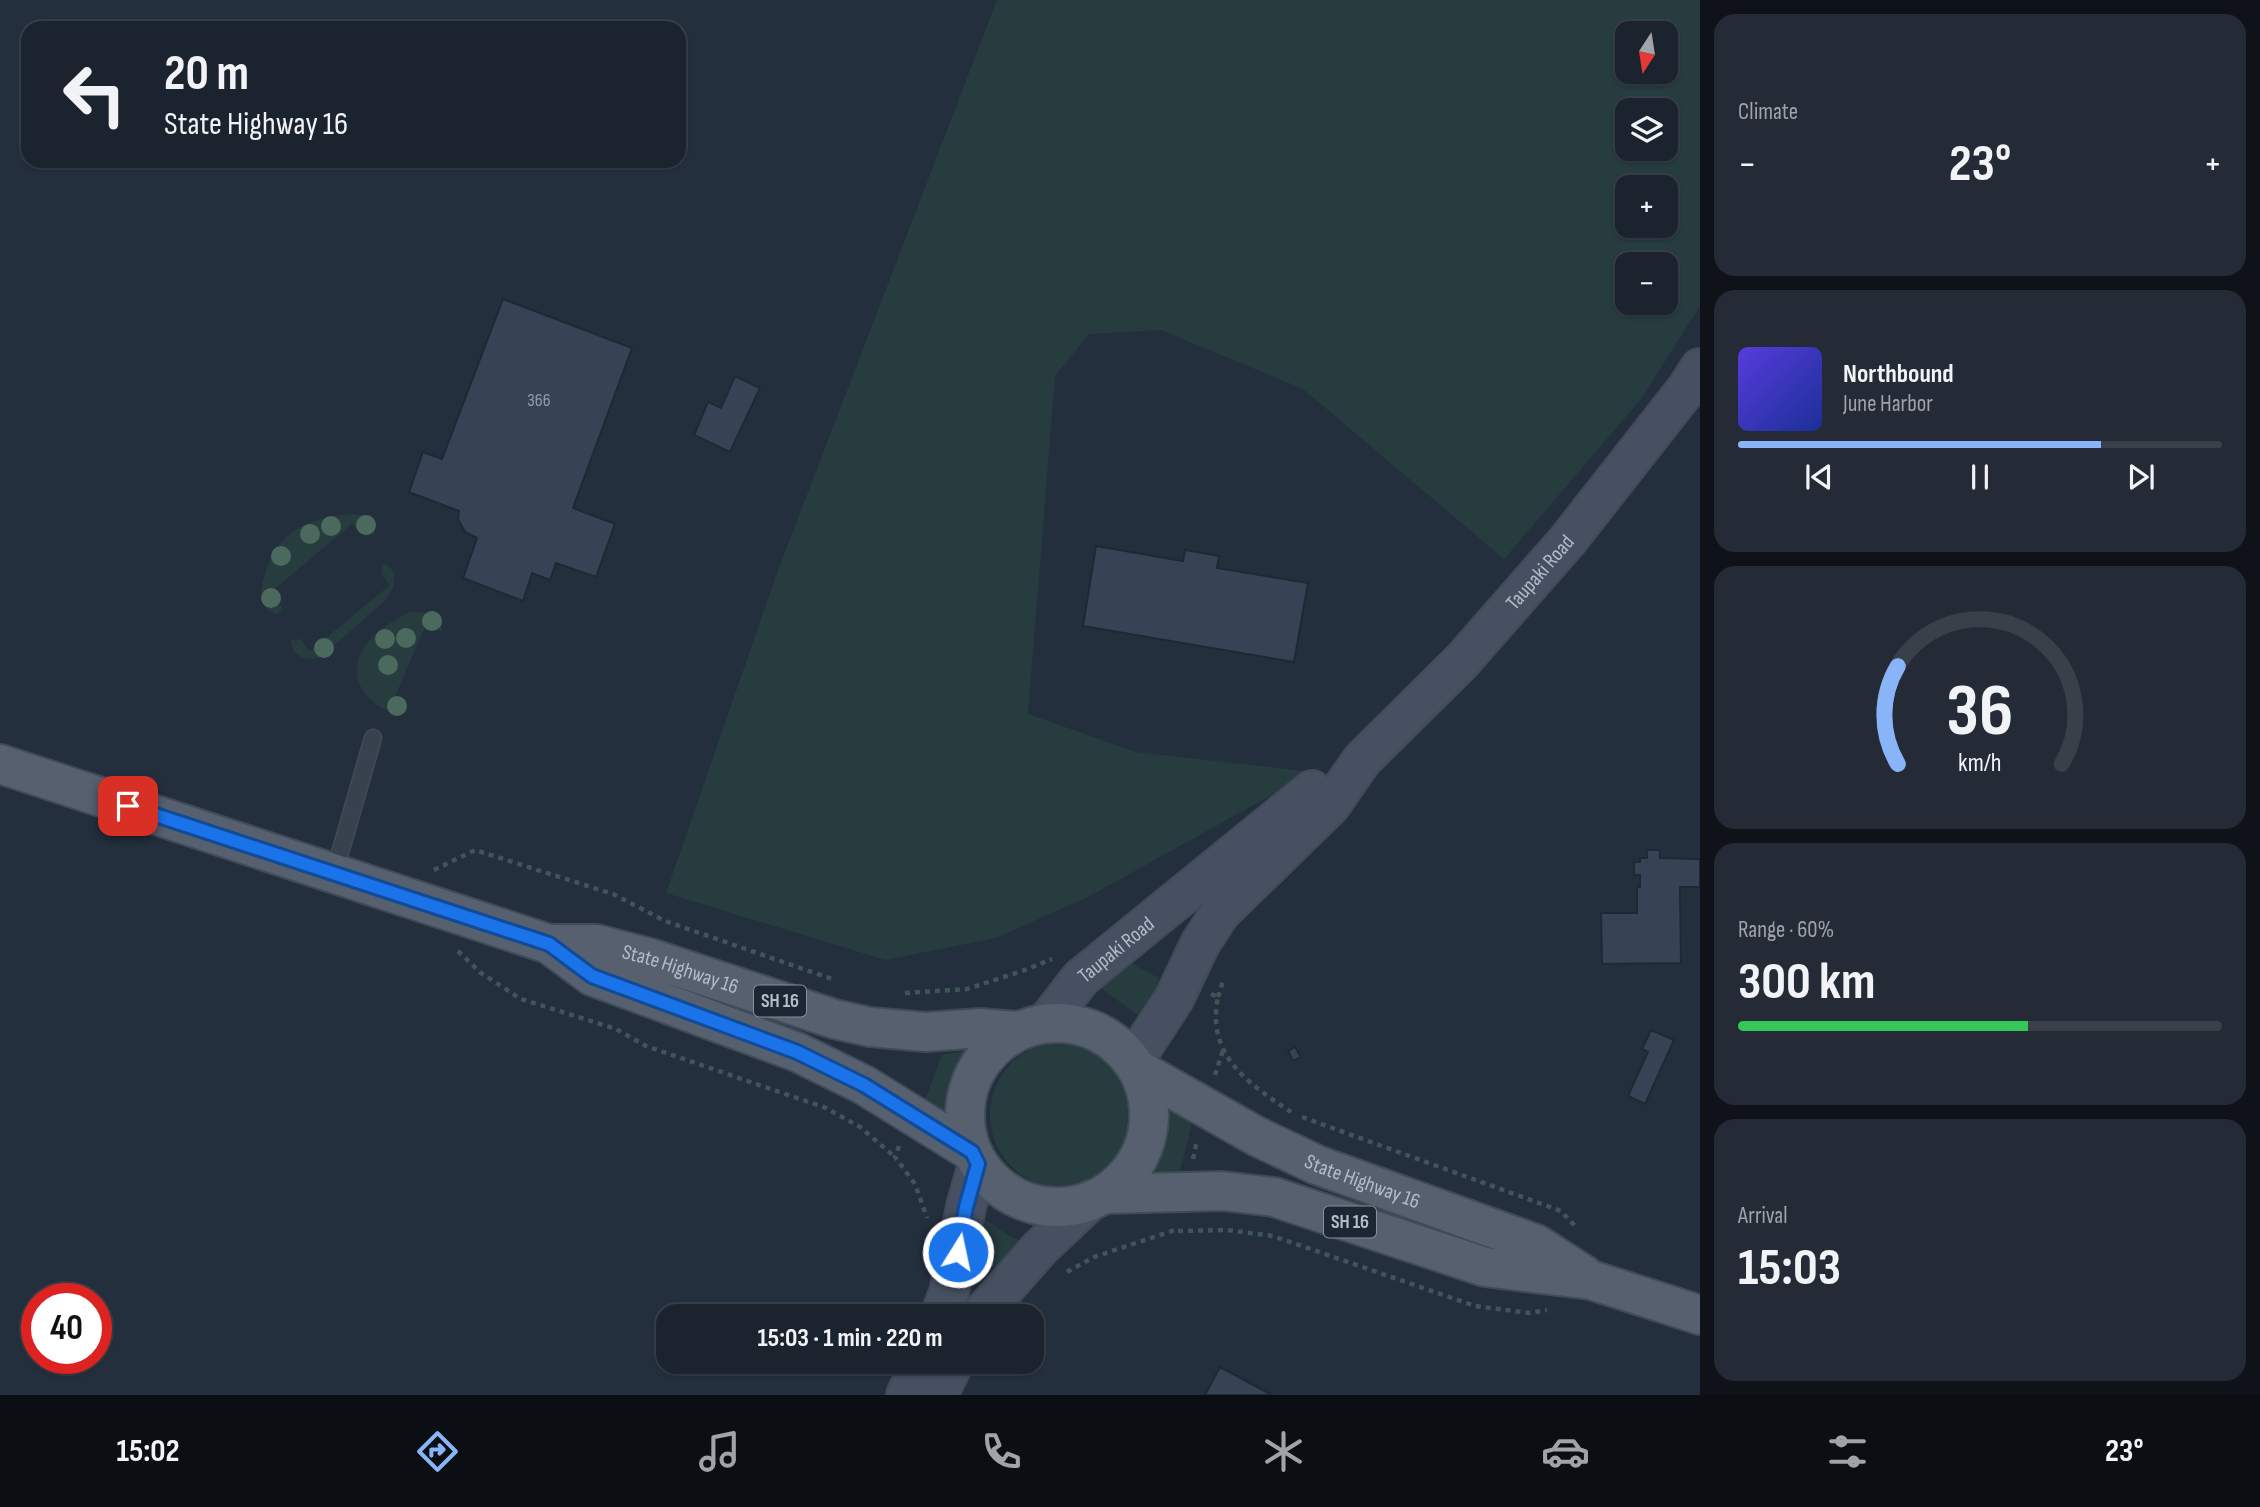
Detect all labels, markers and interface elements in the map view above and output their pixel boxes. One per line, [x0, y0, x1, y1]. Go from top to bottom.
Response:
north arrow [1615, 21, 1678, 84]
map controls [1615, 21, 1678, 315]
text: 20 m [164, 45, 249, 104]
icon: left [49, 49, 140, 140]
button: layers [1615, 98, 1678, 161]
text: Climate [1738, 98, 1798, 126]
text: State Highway 16 [164, 105, 348, 144]
text: 23° [1949, 133, 2011, 196]
text: − [1738, 142, 1757, 187]
text: + [2203, 142, 2222, 187]
button: + [1615, 175, 1678, 238]
button: − [1615, 252, 1678, 315]
text: Northbound [1843, 359, 1954, 390]
house number: 366 [527, 390, 551, 411]
text: June Harbor [1843, 390, 1933, 418]
icon: previous [1800, 458, 1838, 496]
icon: pause [1961, 458, 1999, 496]
icon: next [2122, 458, 2160, 496]
street label: Taupaki Road [1500, 530, 1579, 615]
text: 36 [1947, 668, 2013, 756]
text: km/h [1958, 747, 2002, 778]
pin [98, 776, 158, 836]
icon: arrive [109, 787, 147, 825]
street label: Taupaki Road [1073, 911, 1159, 988]
text: Range · 60% [1738, 916, 1834, 944]
street label: State Highway 16 [620, 939, 742, 999]
text: 300 km [1738, 951, 1875, 1014]
road number: SH 16 [754, 986, 806, 1016]
street label: State Highway 16 [1301, 1149, 1424, 1214]
text: Arrival [1738, 1202, 1787, 1230]
road number: SH 16 [1324, 1206, 1376, 1238]
position arrow [921, 1215, 995, 1289]
text: 15:03 [1738, 1237, 1841, 1300]
speed limit sign: 40 [21, 1283, 112, 1374]
text: 15:03 · 1 min · 220 m [758, 1323, 942, 1354]
icon: directions [413, 1427, 462, 1476]
icon: music [695, 1427, 744, 1476]
icon: phone [977, 1427, 1026, 1476]
icon: climate [1259, 1427, 1308, 1476]
icon: car [1541, 1427, 1590, 1476]
icon: filters [1823, 1427, 1872, 1476]
text: 15:02 [117, 1432, 180, 1471]
text: 23° [2105, 1432, 2143, 1471]

